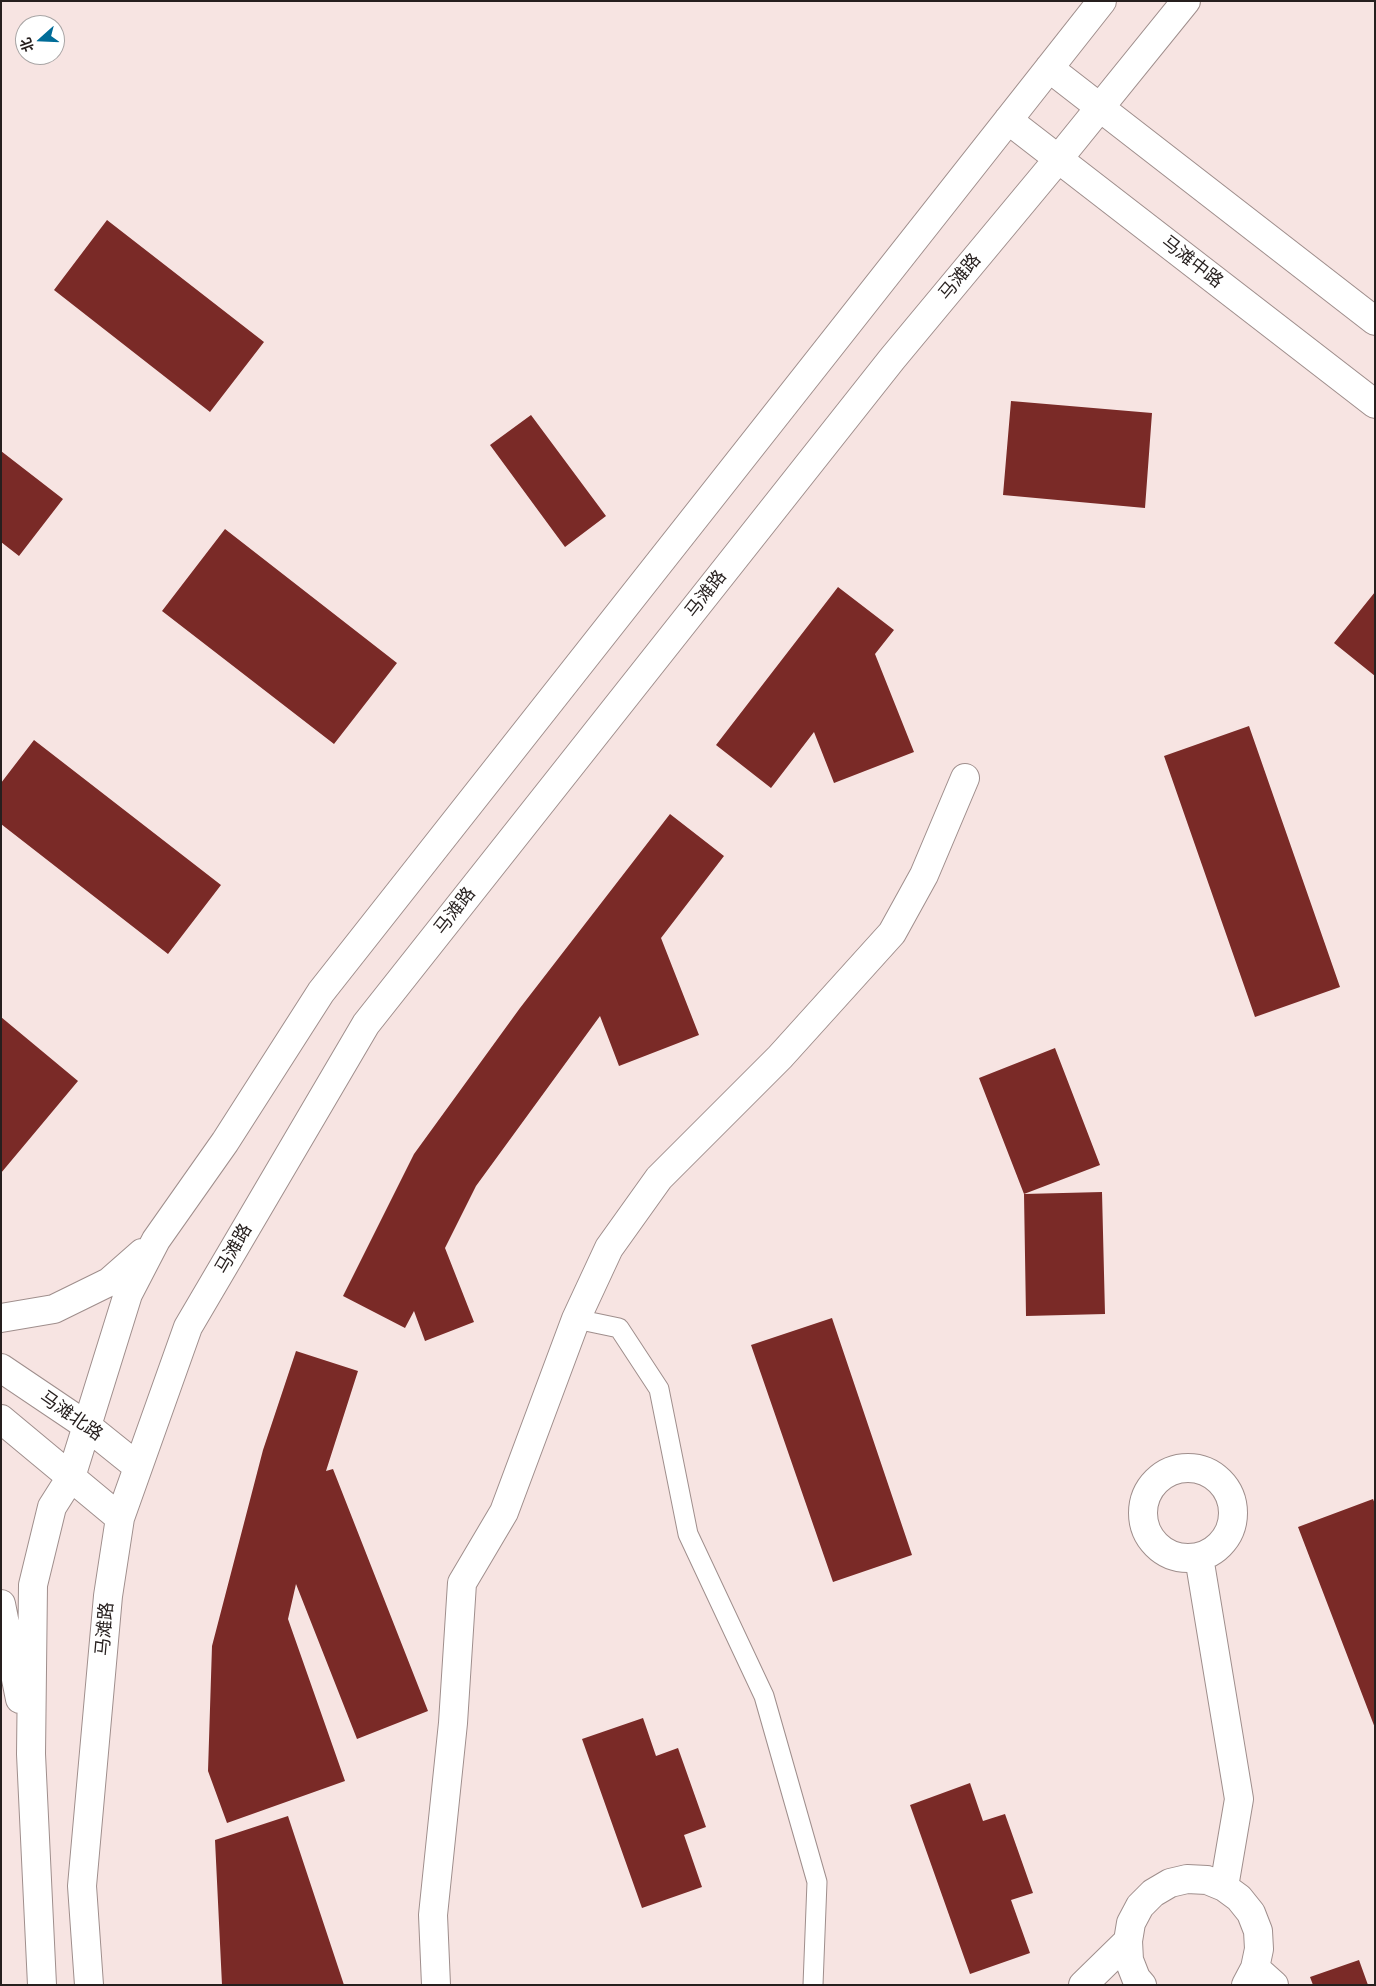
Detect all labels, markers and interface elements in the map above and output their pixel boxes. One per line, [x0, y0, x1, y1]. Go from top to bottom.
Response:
north arrow [15, 15, 65, 65]
text: 北 [17, 35, 37, 54]
street label: 马滩中路 [1157, 231, 1227, 293]
street label: 马滩路 [934, 249, 986, 305]
street label: 马滩路 [681, 566, 731, 622]
street label: 马滩路 [430, 883, 480, 939]
street label: 马滩路 [211, 1220, 257, 1278]
street label: 马滩北路 [35, 1387, 107, 1445]
street label: 马滩路 [92, 1601, 118, 1657]

